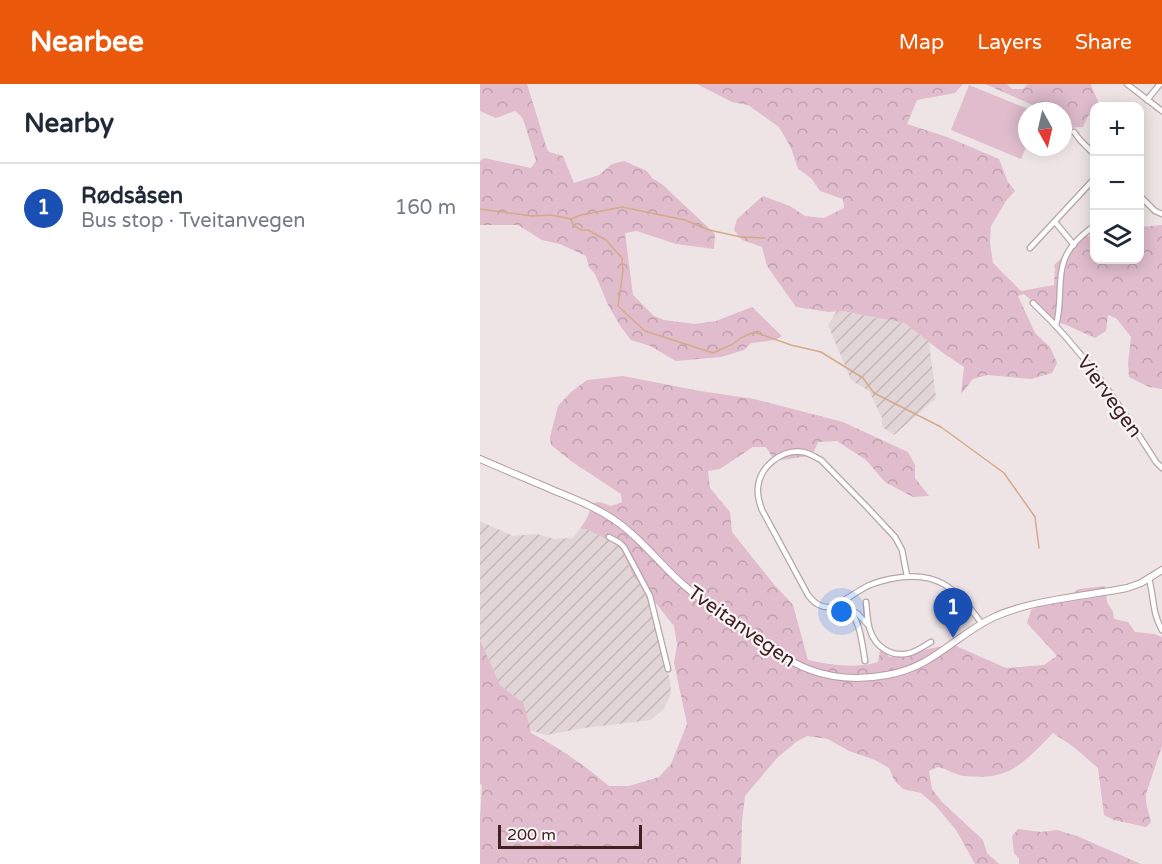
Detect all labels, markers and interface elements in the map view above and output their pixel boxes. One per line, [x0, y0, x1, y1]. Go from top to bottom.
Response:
text: Nearbee [30, 25, 144, 59]
text: Map [899, 30, 944, 55]
text: Layers [977, 30, 1042, 55]
text: Share [1075, 30, 1132, 55]
north arrow [1018, 102, 1072, 156]
map controls [1090, 102, 1144, 264]
button: + [1090, 102, 1144, 156]
text: Nearby [24, 108, 114, 139]
button: − [1090, 156, 1144, 210]
text: Rødsåsen [81, 183, 183, 209]
text: 1 [37, 196, 50, 220]
text: 160 m [395, 196, 456, 220]
text: Bus stop · Tveitanvegen [81, 209, 305, 233]
button: layers [1090, 210, 1144, 264]
street label: Viervegen [1071, 351, 1147, 442]
street label: Tveitanvegen [683, 581, 800, 673]
pin: 1 [934, 588, 972, 638]
your location [827, 597, 856, 626]
scale bar [498, 822, 642, 850]
text: 200 m [507, 825, 556, 845]

